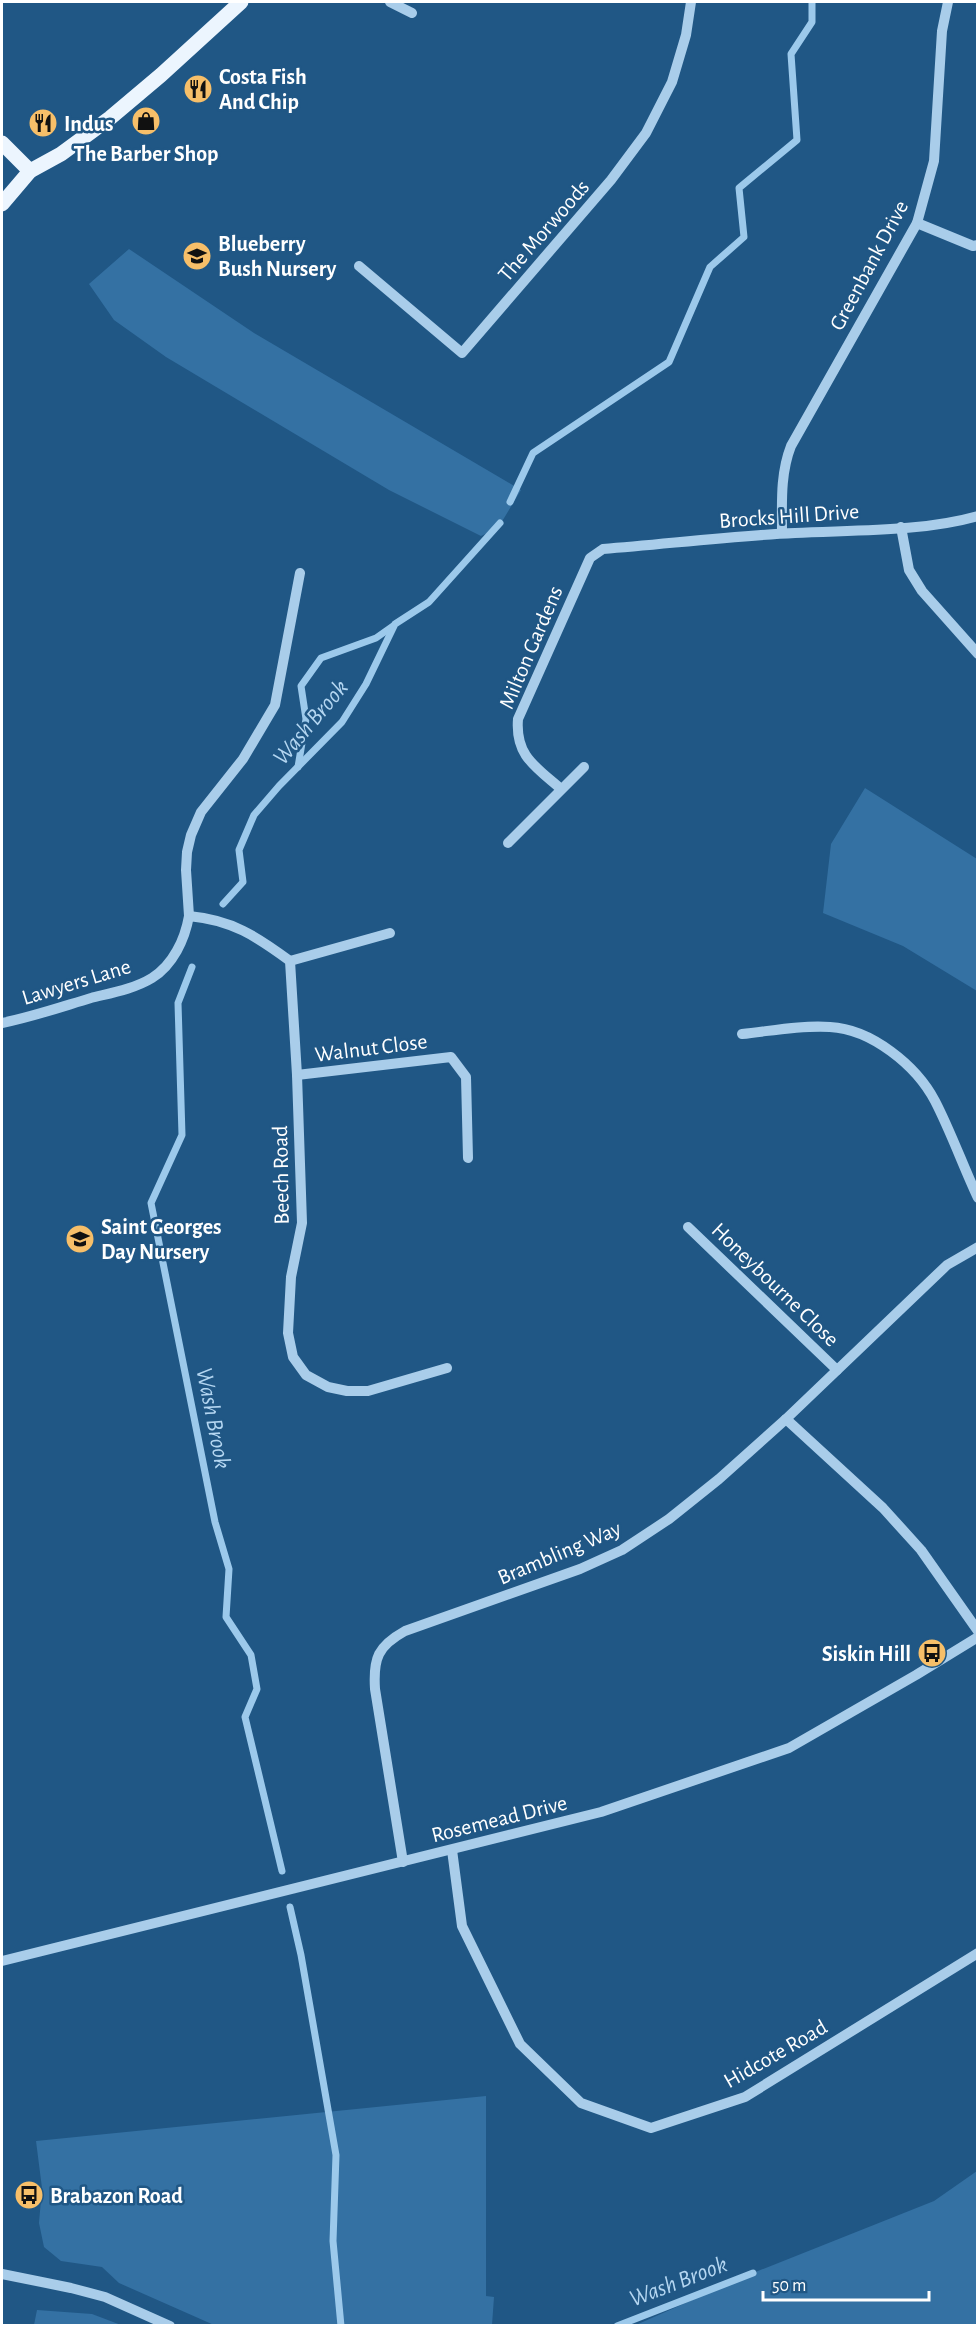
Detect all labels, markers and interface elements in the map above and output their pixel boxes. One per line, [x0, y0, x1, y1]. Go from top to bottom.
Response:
place label: Costa Fish And Chip [219, 66, 307, 113]
restaurant icon: Costa Fish And Chip [182, 73, 214, 105]
shop icon: The Barber Shop [130, 105, 162, 137]
restaurant icon: Indus [27, 107, 59, 139]
place label: Indus [64, 113, 114, 135]
place label: The Barber Shop [74, 143, 218, 165]
street label: The Morwoods [494, 176, 593, 286]
street label: Greenbank Drive [825, 197, 912, 334]
place label: Blueberry Bush Nursery [218, 233, 336, 281]
school or university icon: Blueberry Bush Nursery [181, 240, 213, 272]
street label: Brocks Hill Drive [718, 500, 860, 532]
street label: Milton Gardens [495, 583, 567, 712]
water label: Wash Brook [269, 676, 353, 770]
street label: Lawyers Lane [19, 955, 133, 1009]
street label: Walnut Close [314, 1030, 429, 1066]
street label: Beech Road [269, 1125, 293, 1225]
place label: Saint Georges Day Nursery [101, 1216, 222, 1264]
street label: Honeybourne Close [707, 1219, 843, 1351]
school or university icon: Saint Georges Day Nursery [64, 1223, 96, 1255]
water label: Wash Brook [191, 1366, 235, 1471]
street label: Brambling Way [495, 1517, 625, 1589]
bus stop icon: Siskin Hill [916, 1637, 948, 1669]
place label: Siskin Hill [822, 1643, 911, 1665]
street label: Rosemead Drive [429, 1791, 569, 1846]
street label: Hidcote Road [720, 2016, 831, 2092]
bus stop icon: Brabazon Road [13, 2179, 45, 2211]
place label: Brabazon Road [50, 2185, 183, 2207]
water label: Wash Brook [626, 2252, 731, 2312]
scale bar [763, 2264, 930, 2302]
text: 50 m [772, 2277, 806, 2295]

